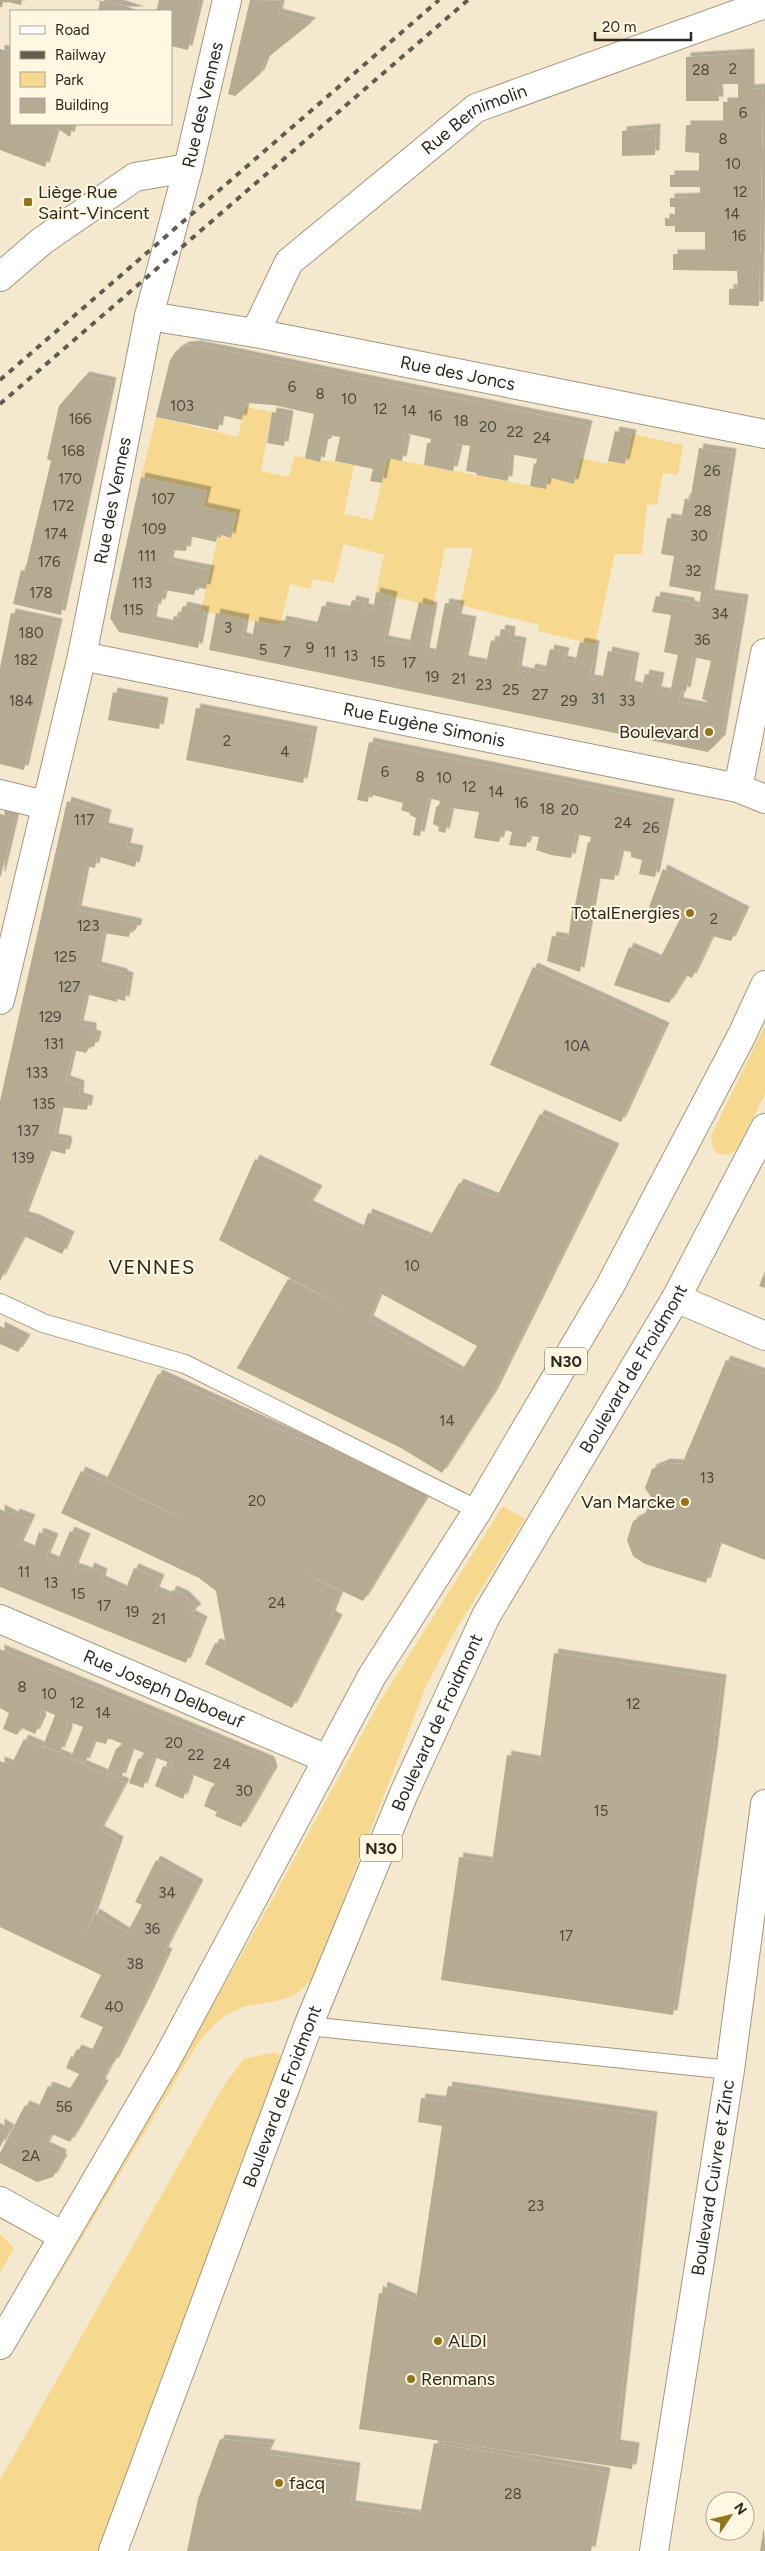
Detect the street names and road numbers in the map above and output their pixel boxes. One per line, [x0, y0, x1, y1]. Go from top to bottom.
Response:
street label: Rue des Vennes [177, 40, 228, 170]
street label: Rue Bernimolin [417, 80, 530, 159]
street label: Rue des Joncs [398, 351, 517, 395]
street label: Rue des Vennes [89, 435, 136, 566]
street label: Rue Eugène Simonis [341, 698, 507, 752]
street label: Boulevard de Froidmont [575, 1280, 692, 1457]
road number: N30 [545, 1348, 587, 1374]
street label: Boulevard de Froidmont [387, 1630, 487, 1814]
street label: Rue Joseph Delboeuf [80, 1645, 248, 1733]
road number: N30 [360, 1835, 402, 1862]
street label: Boulevard de Froidmont [238, 2002, 326, 2191]
street label: Boulevard Cuivre et Zinc [687, 2078, 739, 2277]

